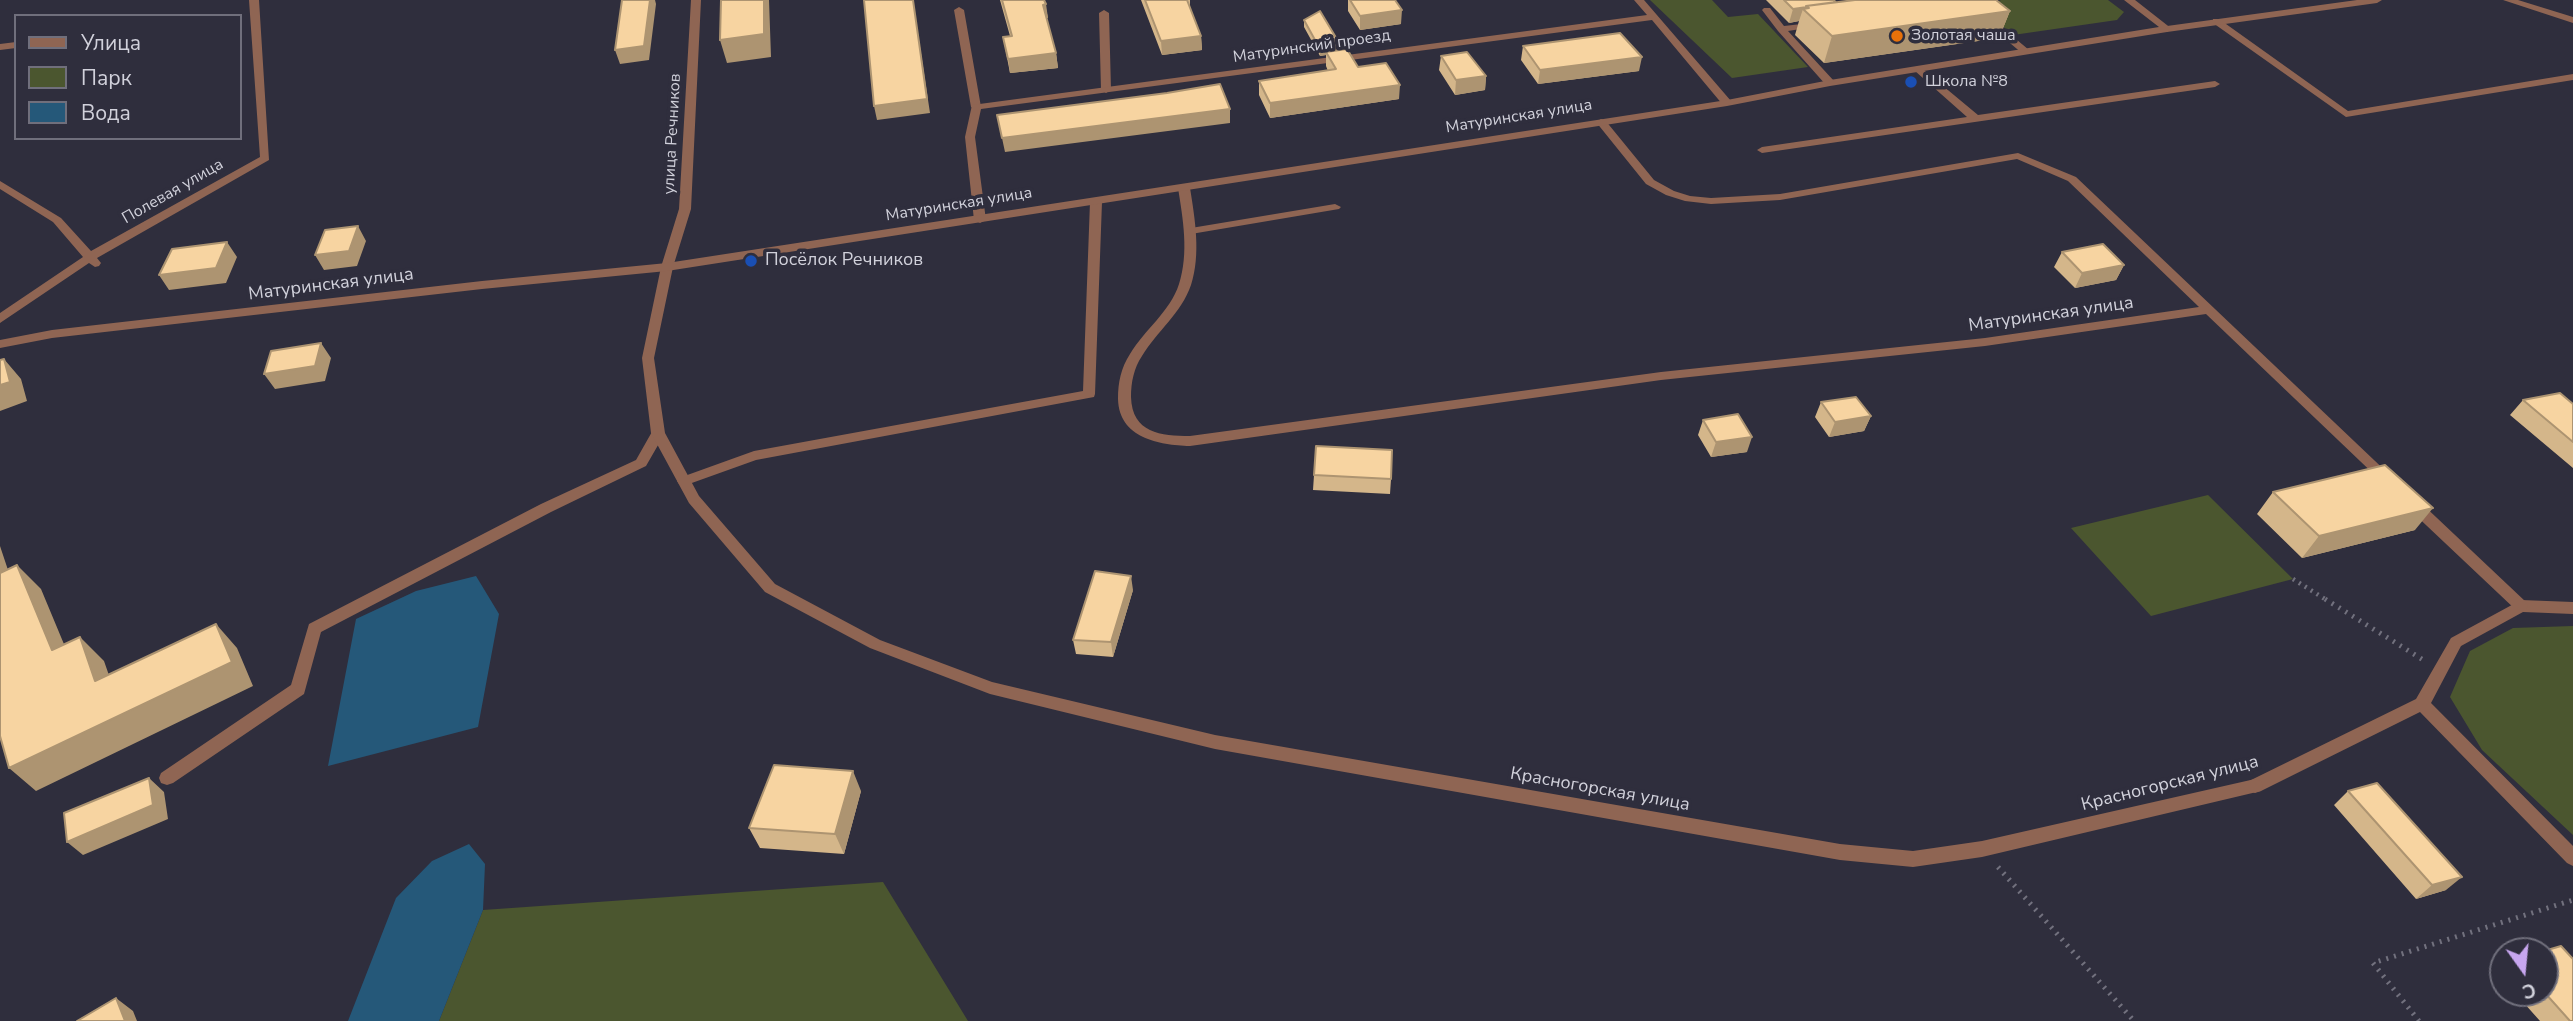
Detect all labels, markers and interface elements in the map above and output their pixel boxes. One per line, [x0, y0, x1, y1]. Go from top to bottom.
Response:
legend [14, 14, 242, 140]
street label: Матуринский проезд [1232, 26, 1392, 68]
place label: Золотая чаша [1911, 26, 2016, 46]
marker: Золотая чаша [1889, 28, 1905, 44]
text: Улица [81, 29, 141, 57]
text: Парк [81, 64, 132, 92]
place label: Школа №8 [1925, 72, 2008, 92]
street label: улица Речников [660, 73, 686, 195]
marker: Школа №8 [1903, 74, 1919, 90]
street label: Матуринская улица [1444, 96, 1594, 138]
text: Вода [81, 99, 131, 127]
street label: Полевая улица [119, 155, 227, 229]
street label: Матуринская улица [884, 184, 1034, 226]
place label: Посёлок Речников [765, 250, 923, 272]
marker: Посёлок Речников [743, 253, 759, 269]
street label: Матуринская улица [247, 264, 415, 306]
street label: Матуринская улица [1967, 293, 2135, 337]
street label: Красногорская улица [2079, 751, 2261, 817]
street label: Красногорская улица [1508, 764, 1692, 816]
north arrow [2489, 937, 2559, 1007]
text: С [2519, 976, 2539, 1005]

